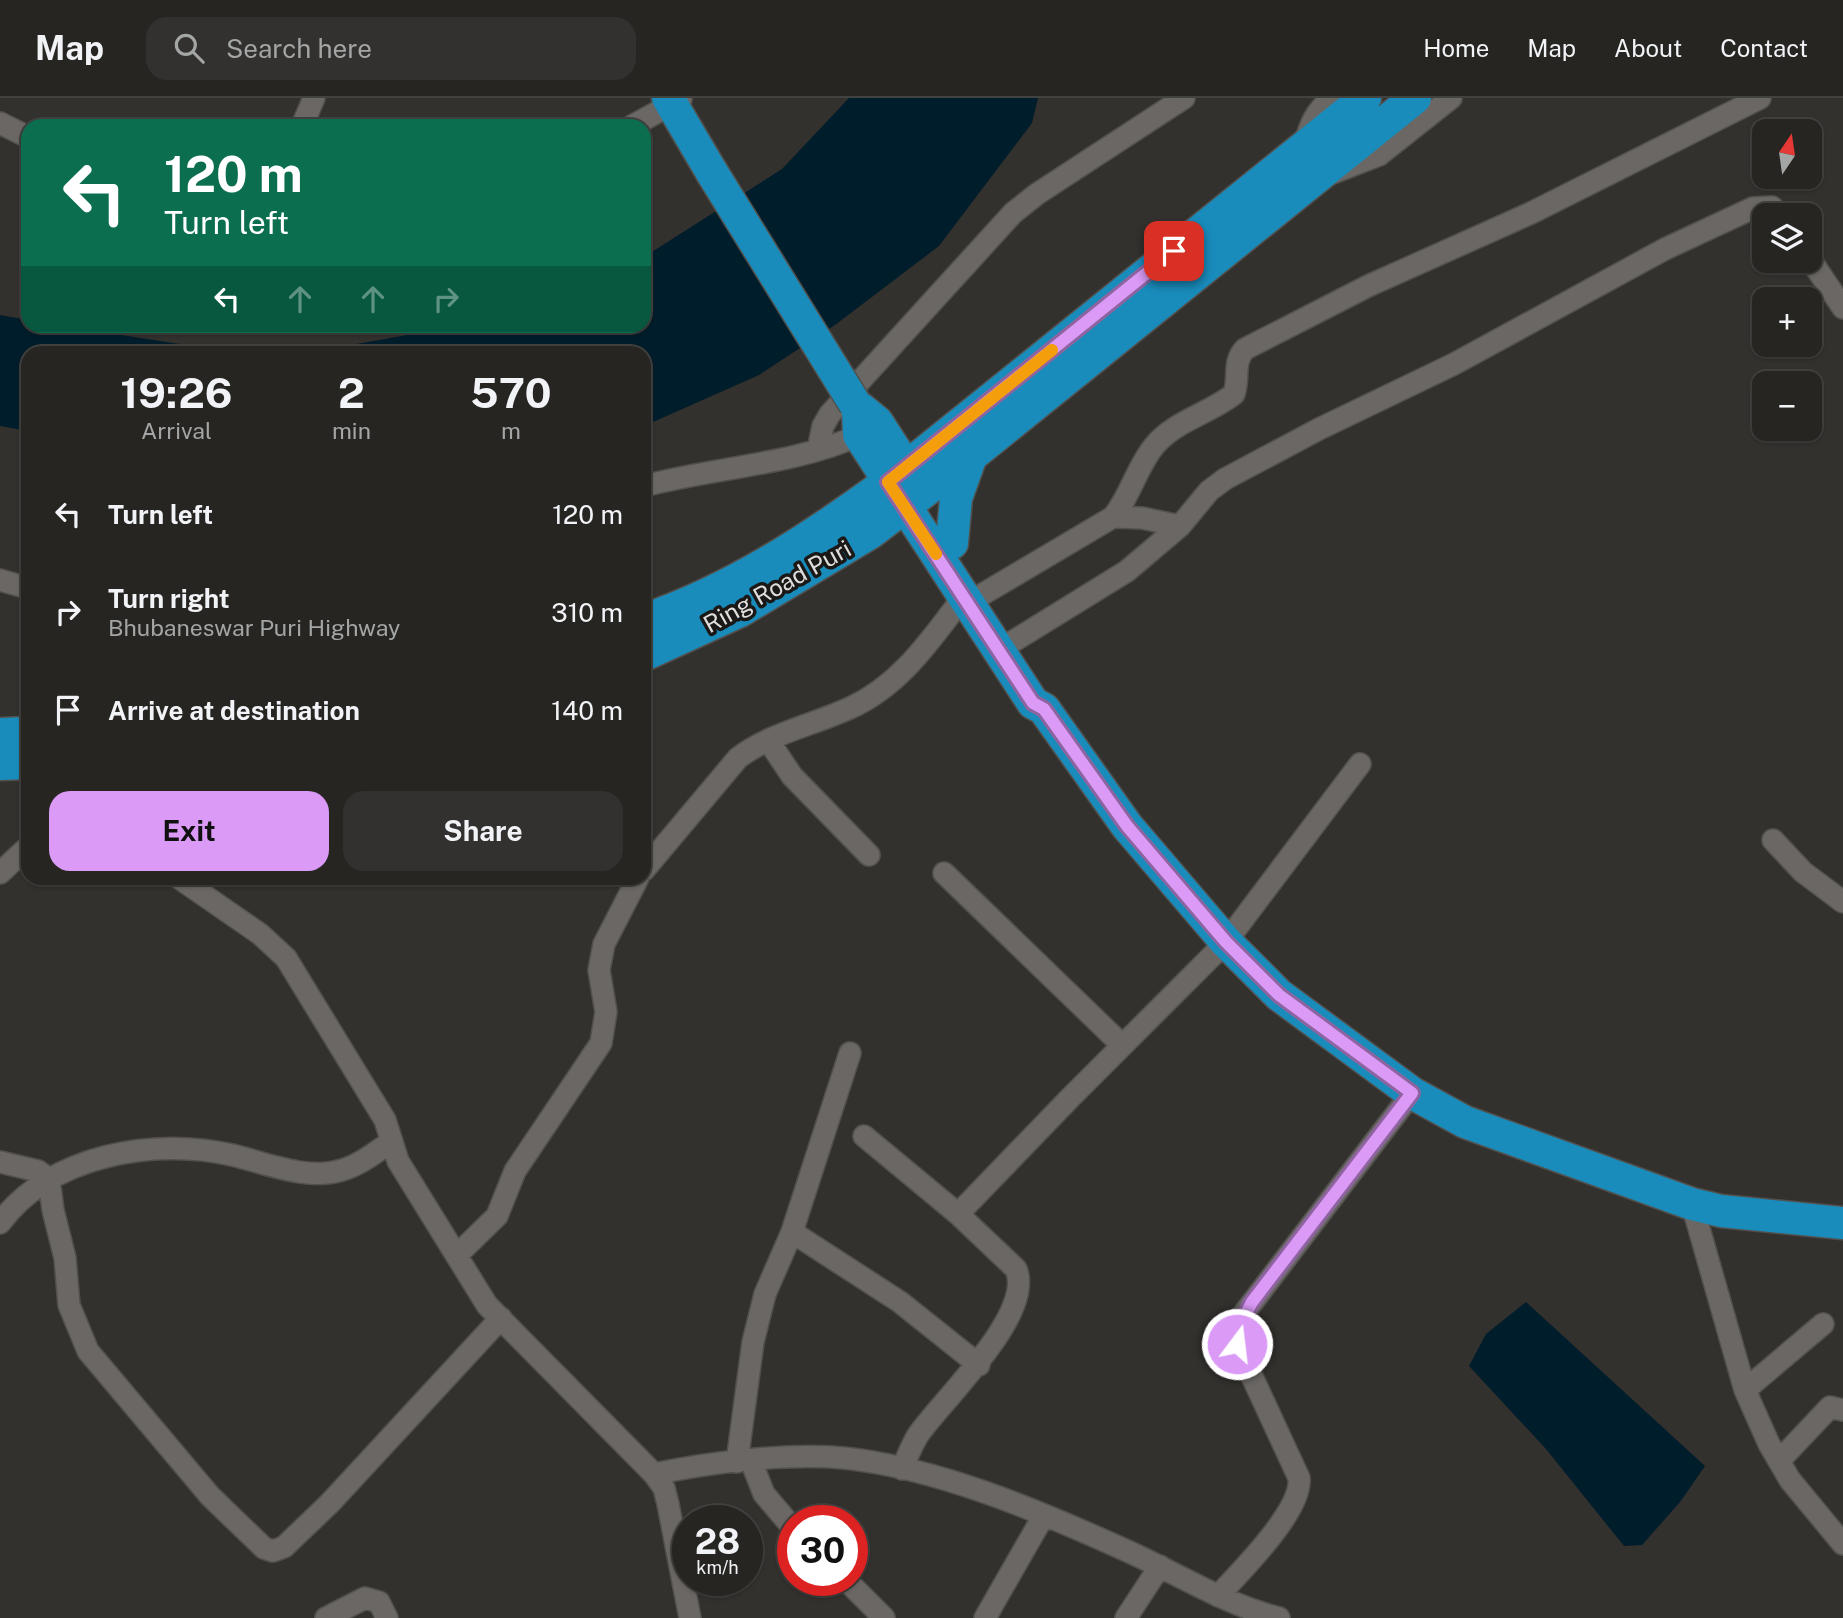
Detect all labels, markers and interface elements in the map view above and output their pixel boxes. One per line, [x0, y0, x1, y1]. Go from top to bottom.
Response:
search box [146, 17, 636, 80]
text: Map [35, 29, 104, 67]
icon: search [170, 29, 208, 67]
text: Search here [226, 33, 372, 64]
text: Home [1423, 34, 1489, 62]
text: Map [1527, 34, 1576, 62]
text: About [1614, 34, 1682, 62]
text: Contact [1720, 34, 1808, 62]
north arrow [1752, 119, 1822, 189]
map controls [1752, 119, 1822, 441]
text: 120 m [164, 145, 303, 203]
icon: left [49, 147, 140, 238]
button: layers [1752, 203, 1822, 273]
text: Turn left [164, 204, 289, 241]
pin [1144, 221, 1204, 281]
icon: arrive [1155, 232, 1193, 270]
icon: left [208, 280, 246, 318]
icon: ahead [281, 280, 319, 318]
icon: ahead [354, 280, 392, 318]
icon: right [427, 280, 465, 318]
button: + [1752, 287, 1822, 357]
text: 19:26 [120, 368, 233, 417]
text: 2 [338, 368, 365, 417]
text: 570 [470, 368, 552, 417]
button: − [1752, 371, 1822, 441]
text: Arrival [141, 417, 212, 444]
text: min [332, 417, 371, 444]
text: m [501, 417, 521, 444]
icon: left [49, 495, 87, 533]
text: Turn left [108, 499, 213, 530]
text: 120 m [552, 499, 623, 530]
street label: Ring Road Puri [698, 534, 856, 638]
text: Turn right [108, 583, 230, 614]
icon: right [49, 593, 87, 631]
text: 310 m [551, 597, 623, 628]
text: Bhubaneswar Puri Highway [108, 614, 400, 641]
icon: arrive [49, 691, 87, 729]
text: Arrive at destination [108, 695, 360, 726]
text: 140 m [551, 695, 623, 726]
button: Exit [49, 791, 329, 871]
button: Share [343, 791, 623, 871]
position arrow [1200, 1307, 1274, 1381]
speed limit sign: 30 [777, 1505, 868, 1596]
text: 28 [695, 1521, 740, 1562]
text: km/h [696, 1557, 739, 1578]

